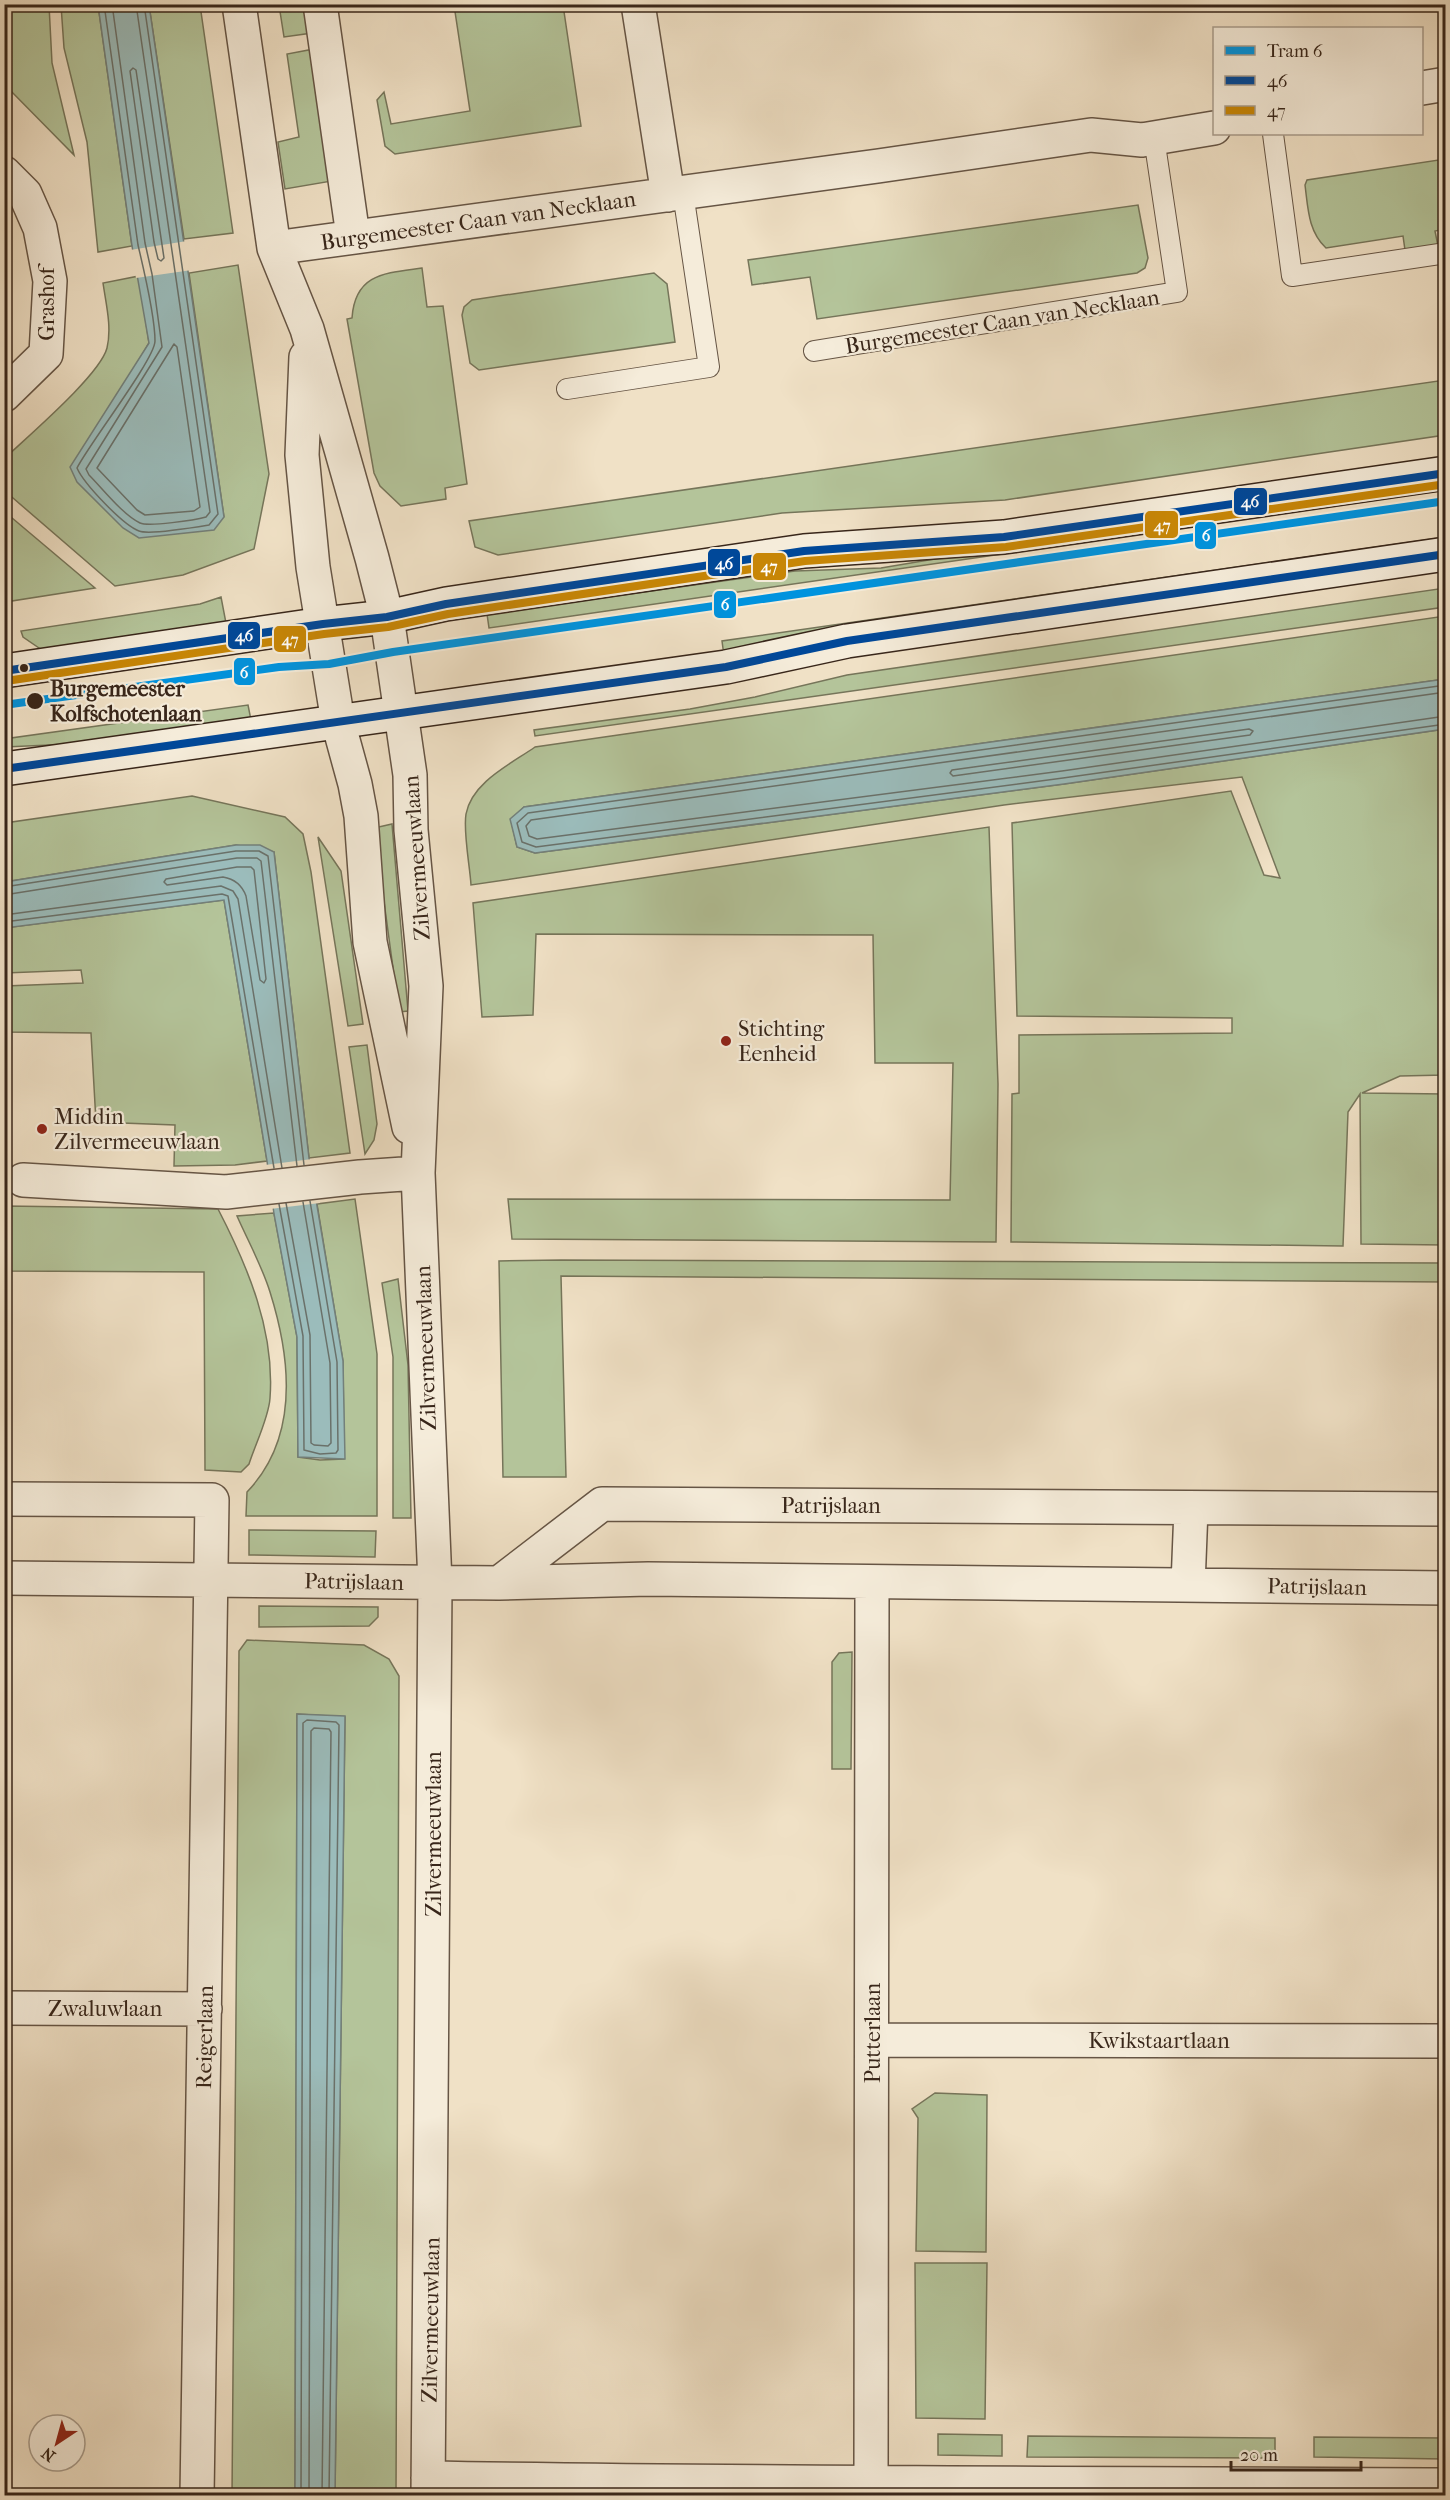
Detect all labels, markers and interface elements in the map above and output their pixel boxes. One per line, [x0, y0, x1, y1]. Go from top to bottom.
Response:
legend [1213, 27, 1423, 135]
text: Tram 6 [1267, 41, 1323, 62]
text: 46 [1267, 71, 1288, 92]
text: 47 [1267, 101, 1286, 122]
street label: Burgemeester Caan van Necklaan [319, 186, 638, 256]
street label: Grashof [34, 262, 60, 341]
street label: Burgemeester Caan van Necklaan [843, 284, 1161, 360]
line badge: 46 [1233, 487, 1268, 516]
text: 46 [1240, 492, 1259, 512]
line badge: 47 [1144, 510, 1179, 539]
text: 47 [1153, 516, 1171, 536]
line badge: 6 [1194, 521, 1217, 550]
text: 6 [1202, 526, 1211, 545]
line badge: 46 [707, 548, 741, 577]
line badge: 47 [752, 552, 787, 581]
text: 46 [714, 554, 733, 574]
text: 47 [760, 557, 778, 577]
line badge: 6 [713, 590, 737, 619]
text: 6 [721, 595, 730, 614]
line badge: 46 [227, 621, 261, 650]
line badge: 47 [273, 625, 307, 653]
text: 46 [234, 626, 253, 646]
text: 47 [281, 630, 299, 650]
line badge: 6 [233, 657, 256, 686]
unlabelled marker [18, 662, 30, 674]
text: 6 [240, 663, 249, 682]
place label: Burgemeester Kolfschotenlaan [50, 676, 202, 727]
marker: Burgemeester Kolfschotenlaan [25, 691, 45, 711]
street label: Zilvermeeuwlaan [398, 774, 436, 941]
place label: Stichting Eenheid [738, 1016, 824, 1067]
marker: Stichting Eenheid [719, 1034, 733, 1048]
place label: Middin Zilvermeeuwlaan [54, 1104, 220, 1155]
marker: Middin Zilvermeeuwlaan [35, 1122, 49, 1136]
street label: Zilvermeeuwlaan [410, 1265, 442, 1431]
street label: Patrijslaan [781, 1493, 881, 1519]
street label: Patrijslaan [304, 1568, 404, 1596]
street label: Patrijslaan [1267, 1573, 1367, 1601]
street label: Zilvermeeuwlaan [421, 1751, 447, 1917]
street label: Putterlaan [860, 1982, 886, 2083]
street label: Reigerlaan [191, 1985, 219, 2089]
street label: Zwaluwlaan [48, 1996, 162, 2022]
street label: Kwikstaartlaan [1088, 2028, 1230, 2054]
street label: Zilvermeeuwlaan [417, 2237, 445, 2403]
north arrow [27, 2413, 87, 2473]
scale bar [1231, 2434, 1362, 2472]
text: N [37, 2443, 59, 2466]
text: 20 m [1240, 2445, 1278, 2466]

